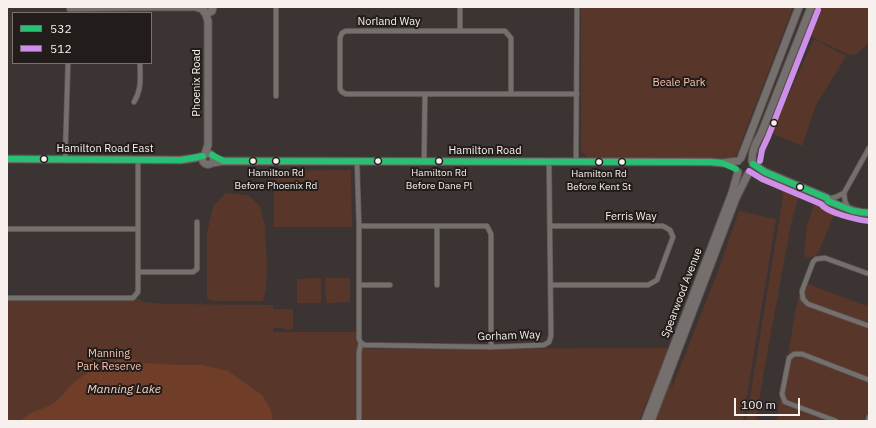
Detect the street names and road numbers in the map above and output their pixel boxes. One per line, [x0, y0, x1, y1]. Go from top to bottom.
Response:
street label: Norland Way [357, 15, 421, 29]
street label: Phoenix Road [190, 49, 204, 117]
street label: Hamilton Road East [56, 142, 154, 156]
street label: Hamilton Road [448, 144, 522, 158]
street label: Ferris Way [605, 210, 657, 224]
street label: Spearwood Avenue [659, 246, 705, 340]
street label: Gorham Way [477, 328, 541, 344]

